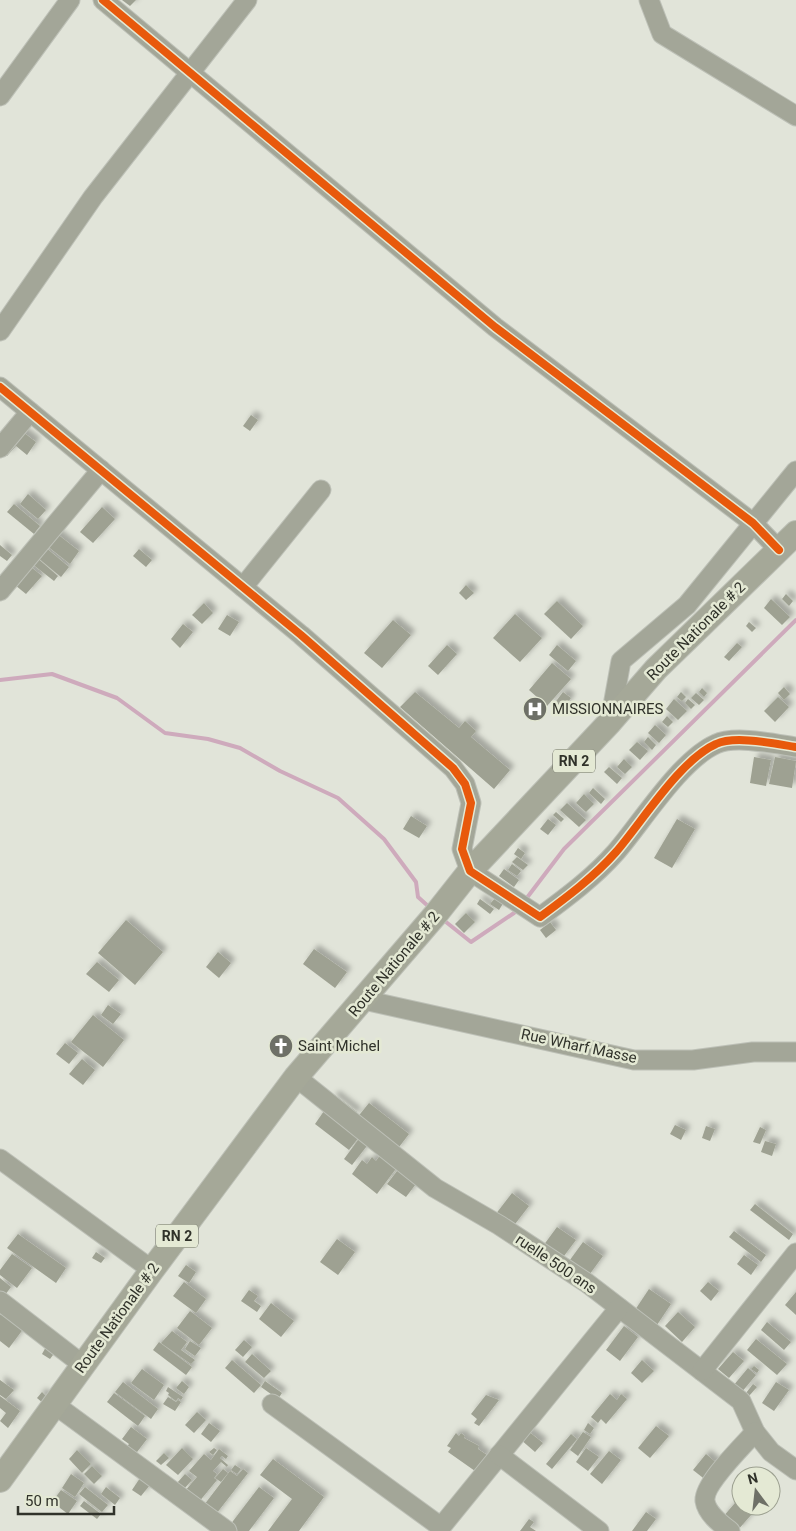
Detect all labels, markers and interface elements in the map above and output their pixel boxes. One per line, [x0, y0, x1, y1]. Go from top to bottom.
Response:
street label: Route Nationale # 2 [643, 578, 749, 684]
hospital icon: MISSIONNAIRES [522, 696, 548, 722]
place label: MISSIONNAIRES [552, 700, 664, 718]
road number: RN 2 [553, 749, 595, 772]
street label: Route Nationale # 2 [345, 908, 443, 1020]
street label: Rue Wharf Masse [520, 1025, 638, 1067]
church icon: Saint Michel [268, 1033, 294, 1059]
place label: Saint Michel [298, 1037, 380, 1055]
road number: RN 2 [156, 1224, 198, 1248]
street label: ruelle 500 ans [512, 1230, 600, 1298]
street label: Route Nationale # 2 [71, 1259, 163, 1377]
north arrow [731, 1466, 781, 1516]
text: N [746, 1469, 759, 1487]
scale bar [18, 1484, 114, 1516]
text: 50 m [25, 1492, 59, 1510]

